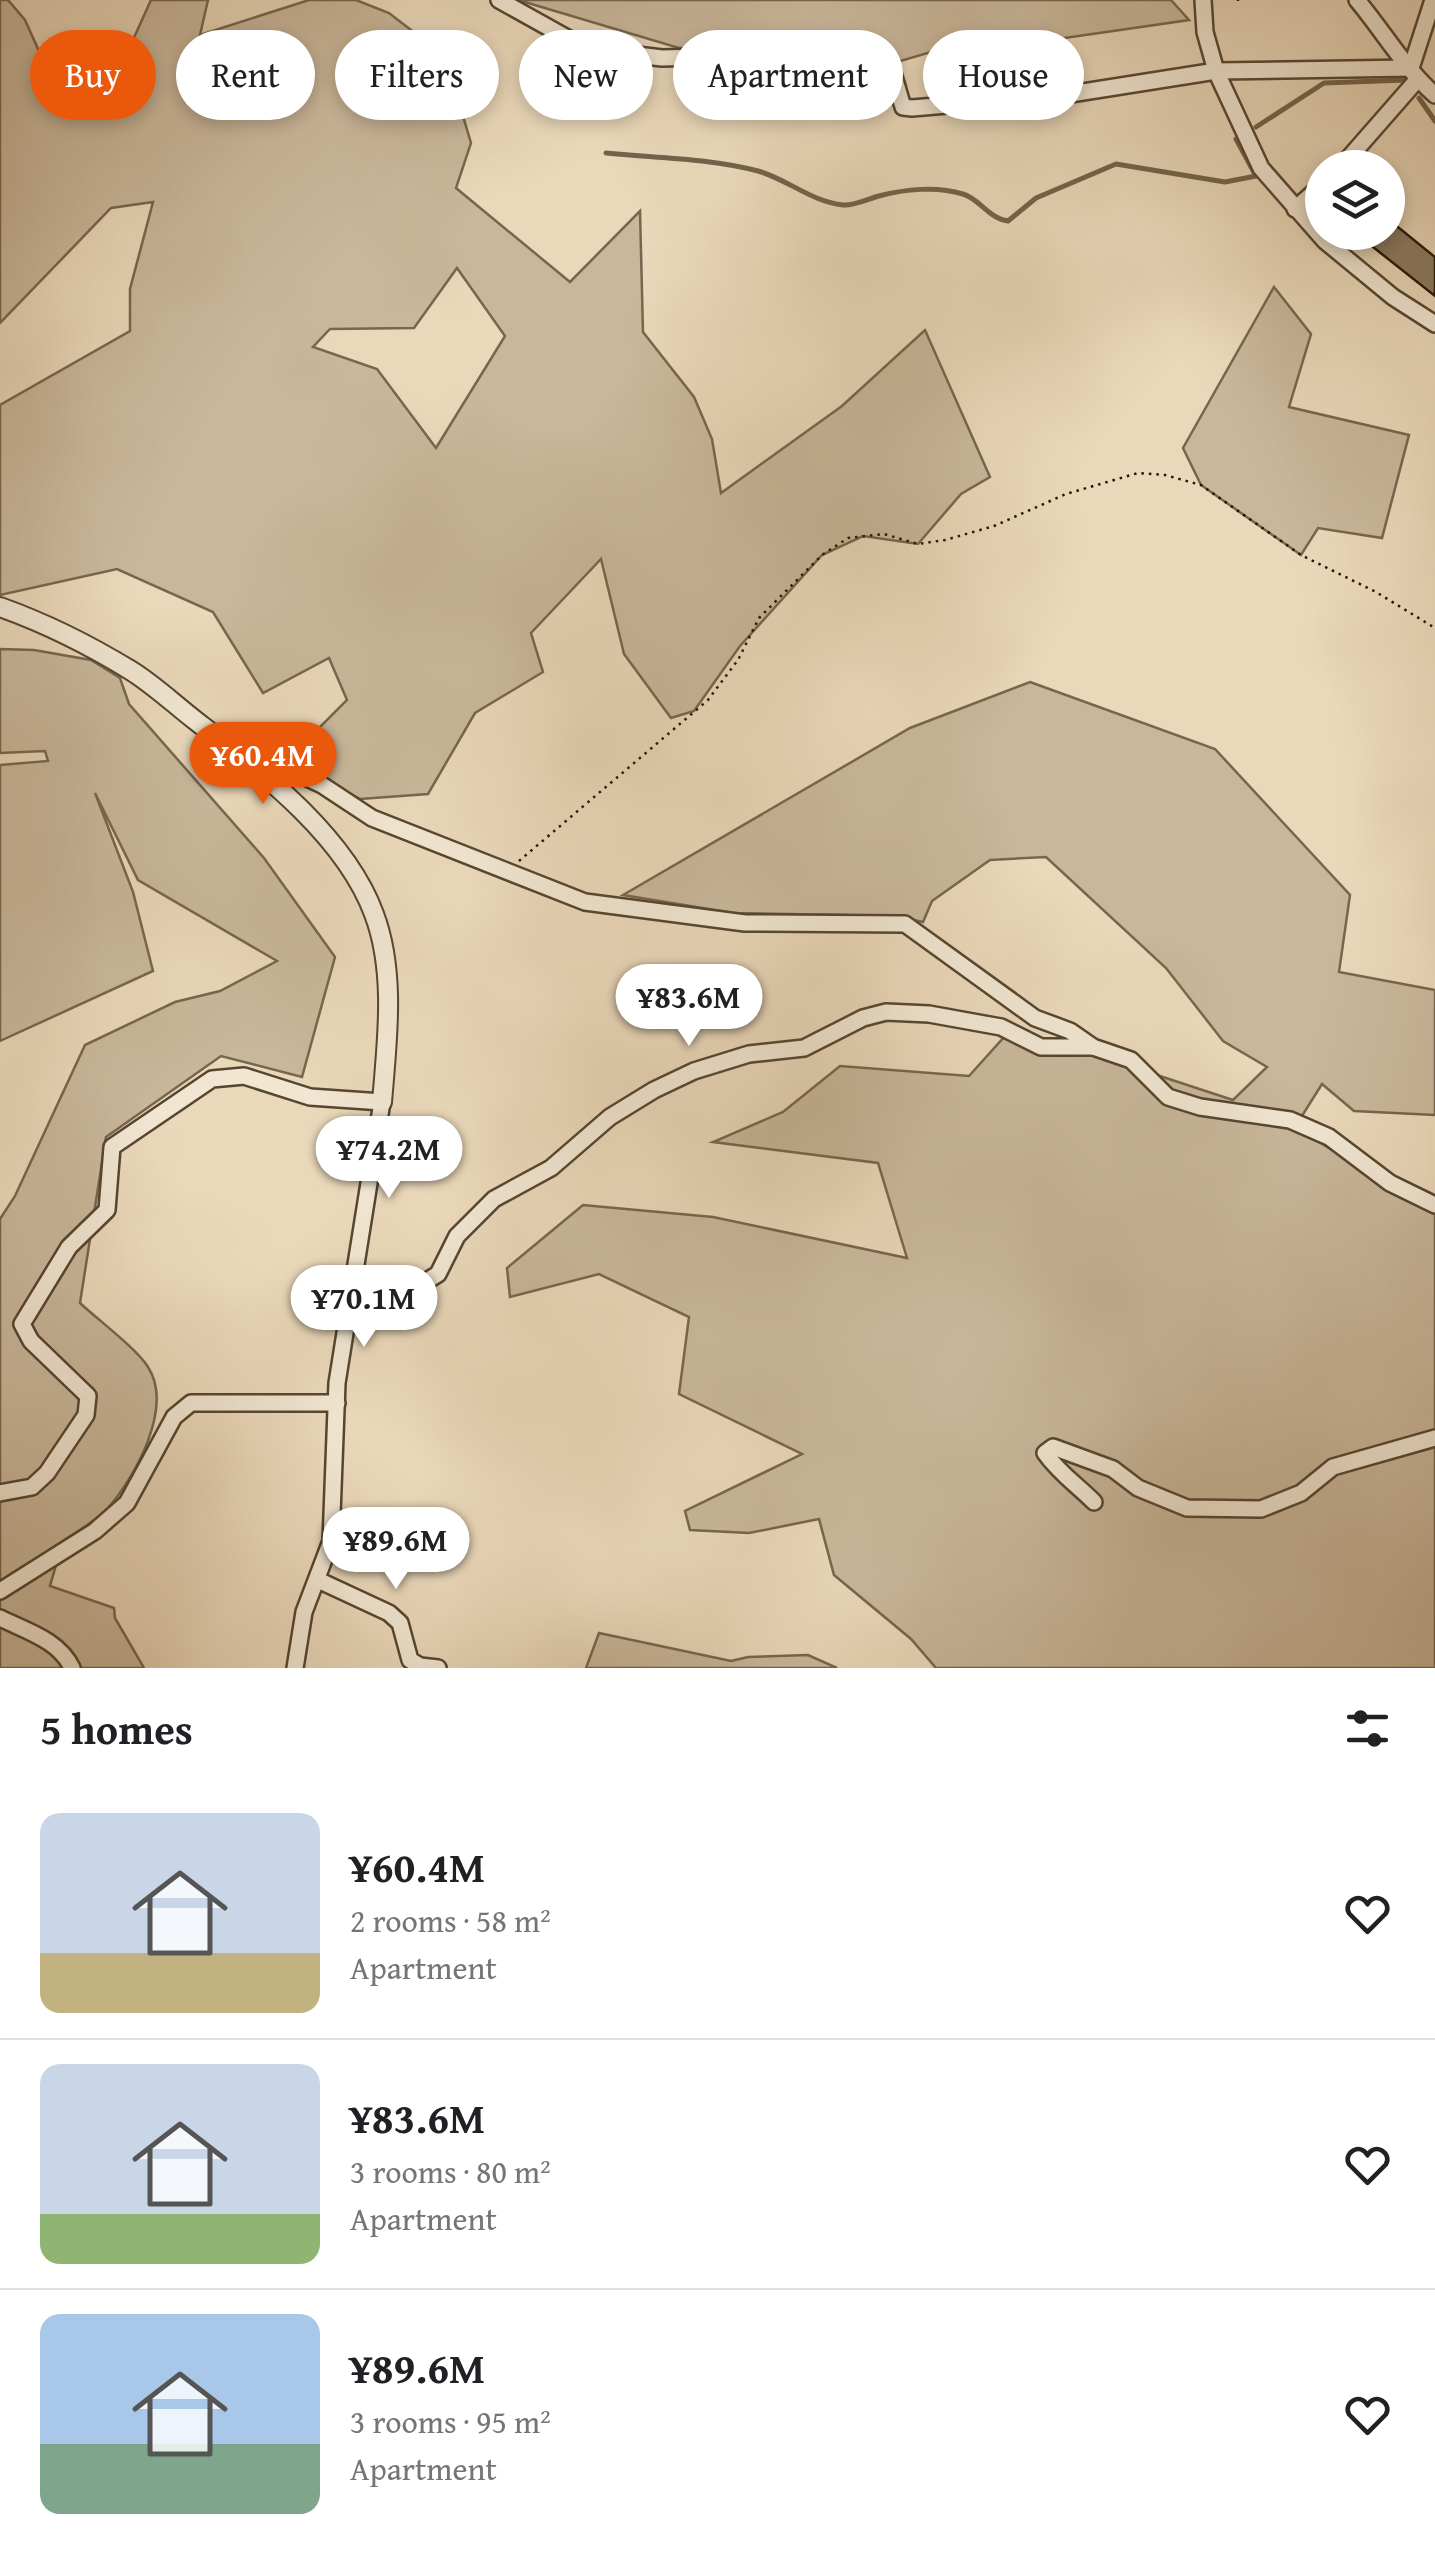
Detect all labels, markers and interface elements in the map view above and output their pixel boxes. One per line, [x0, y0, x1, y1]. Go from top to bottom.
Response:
chip: Buy [30, 30, 156, 120]
chip: Rent [176, 30, 315, 120]
chip: Filters [335, 30, 499, 120]
chip: New [519, 30, 653, 120]
chip: Apartment [673, 30, 903, 120]
chip: House [923, 30, 1084, 120]
map controls [1305, 150, 1405, 250]
button: layers [1305, 150, 1405, 250]
pin: ¥60.4M [182, 722, 344, 807]
text: ¥60.4M [212, 731, 314, 778]
pin: ¥83.6M [608, 964, 770, 1049]
text: ¥83.6M [638, 973, 740, 1020]
pin: ¥74.2M [308, 1116, 470, 1201]
text: ¥74.2M [338, 1125, 440, 1172]
pin: ¥70.1M [283, 1265, 445, 1350]
text: ¥70.1M [313, 1274, 415, 1321]
pin: ¥89.6M [315, 1507, 477, 1592]
text: ¥89.6M [345, 1516, 447, 1563]
text: 5 homes [40, 1698, 193, 1759]
icon: filters [1340, 1701, 1395, 1756]
text: ¥60.4M [350, 1836, 485, 1897]
icon: home [120, 1853, 240, 1973]
icon: heart [1340, 1886, 1395, 1941]
text: 2 rooms · 58 m² [350, 1897, 551, 1944]
text: Apartment [350, 1944, 497, 1991]
text: ¥83.6M [350, 2087, 485, 2148]
icon: home [120, 2104, 240, 2224]
icon: heart [1340, 2137, 1395, 2192]
text: 3 rooms · 80 m² [350, 2148, 551, 2195]
text: Apartment [350, 2195, 497, 2242]
text: ¥89.6M [350, 2337, 485, 2398]
icon: home [120, 2354, 240, 2474]
icon: heart [1340, 2387, 1395, 2442]
text: 3 rooms · 95 m² [350, 2398, 551, 2445]
text: Apartment [350, 2445, 497, 2492]

